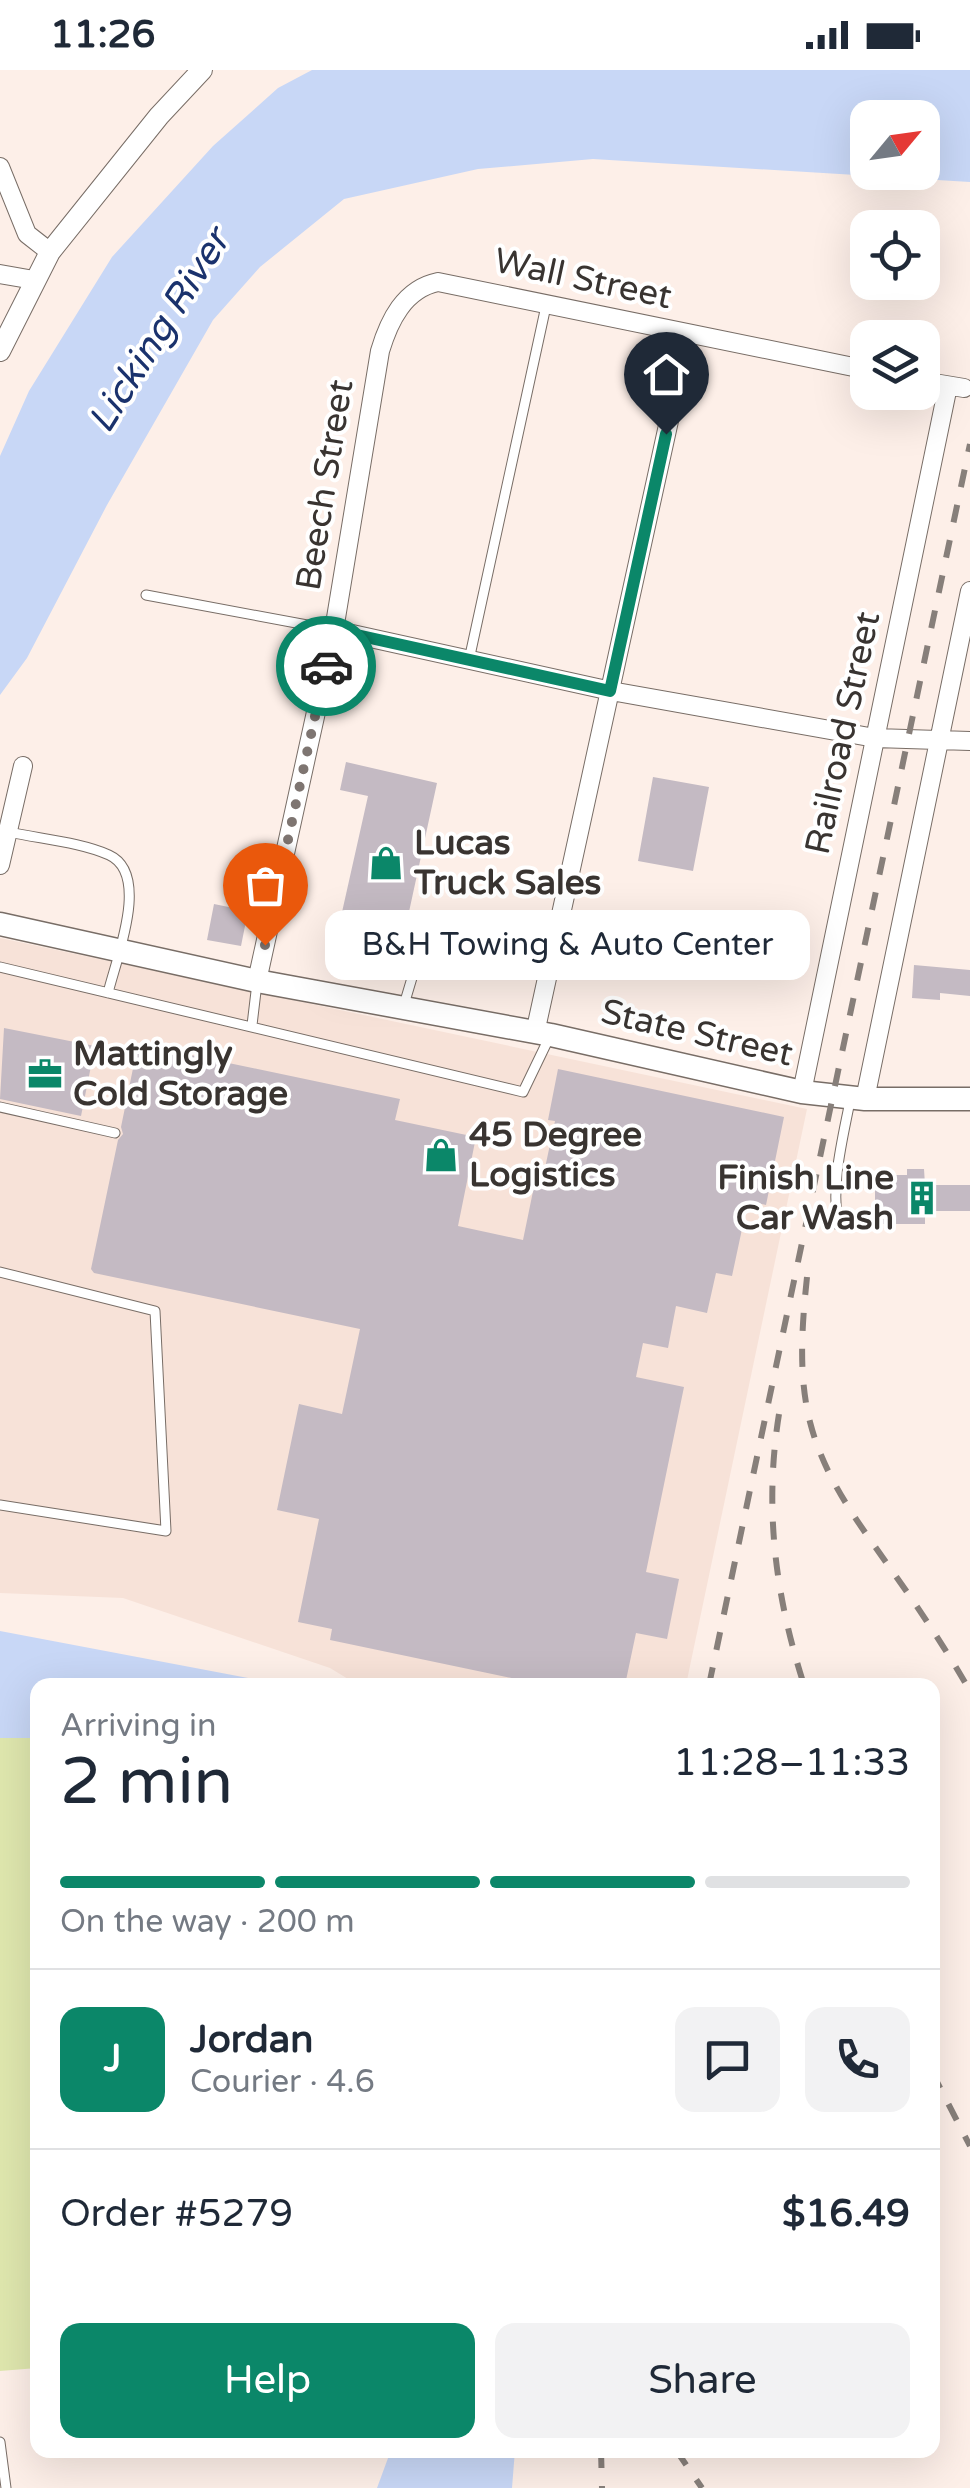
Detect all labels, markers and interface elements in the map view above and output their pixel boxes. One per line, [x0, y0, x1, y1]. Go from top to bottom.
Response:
text: 11:26 [50, 12, 155, 58]
north arrow [850, 100, 940, 190]
map controls [850, 100, 940, 410]
button: locate [850, 210, 940, 300]
water label: Licking River [78, 217, 242, 441]
street label: Wall Street [490, 240, 676, 318]
button: layers [850, 320, 940, 410]
pin [624, 332, 709, 435]
icon: home [639, 347, 694, 402]
street label: Beech Street [288, 377, 362, 593]
street label: Railroad Street [797, 608, 889, 858]
courier [276, 616, 376, 716]
icon: car [299, 639, 354, 694]
place label: Lucas Truck Sales [413, 822, 601, 904]
pin [223, 843, 308, 946]
shop icon: Lucas Truck Sales [367, 844, 405, 882]
icon: bag [238, 858, 293, 913]
callout: B&H Towing & Auto Center [325, 910, 810, 980]
text: B&H Towing & Auto Center [362, 926, 773, 964]
street label: State Street [597, 991, 797, 1075]
place label: Mattingly Cold Storage [73, 1033, 288, 1115]
office icon: Mattingly Cold Storage [26, 1055, 64, 1093]
place label: 45 Degree Logistics [469, 1114, 642, 1196]
shop icon: 45 Degree Logistics [422, 1136, 460, 1174]
place label: Finish Line Car Wash [717, 1157, 894, 1239]
building icon: Finish Line Car Wash [903, 1179, 941, 1217]
text: Arriving in [60, 1707, 217, 1745]
text: 11:28–11:33 [673, 1740, 910, 1786]
text: 2 min [60, 1743, 233, 1822]
text: On the way · 200 m [60, 1903, 355, 1941]
button: chat [675, 2007, 780, 2112]
button: phone [805, 2007, 910, 2112]
text: Jordan [190, 2017, 313, 2063]
text: J [104, 2036, 121, 2082]
text: Courier · 4.6 [190, 2063, 375, 2101]
text: Order #5279 [60, 2191, 293, 2237]
text: $16.49 [782, 2191, 910, 2237]
button: Help [60, 2323, 475, 2438]
button: Share [495, 2323, 910, 2438]

